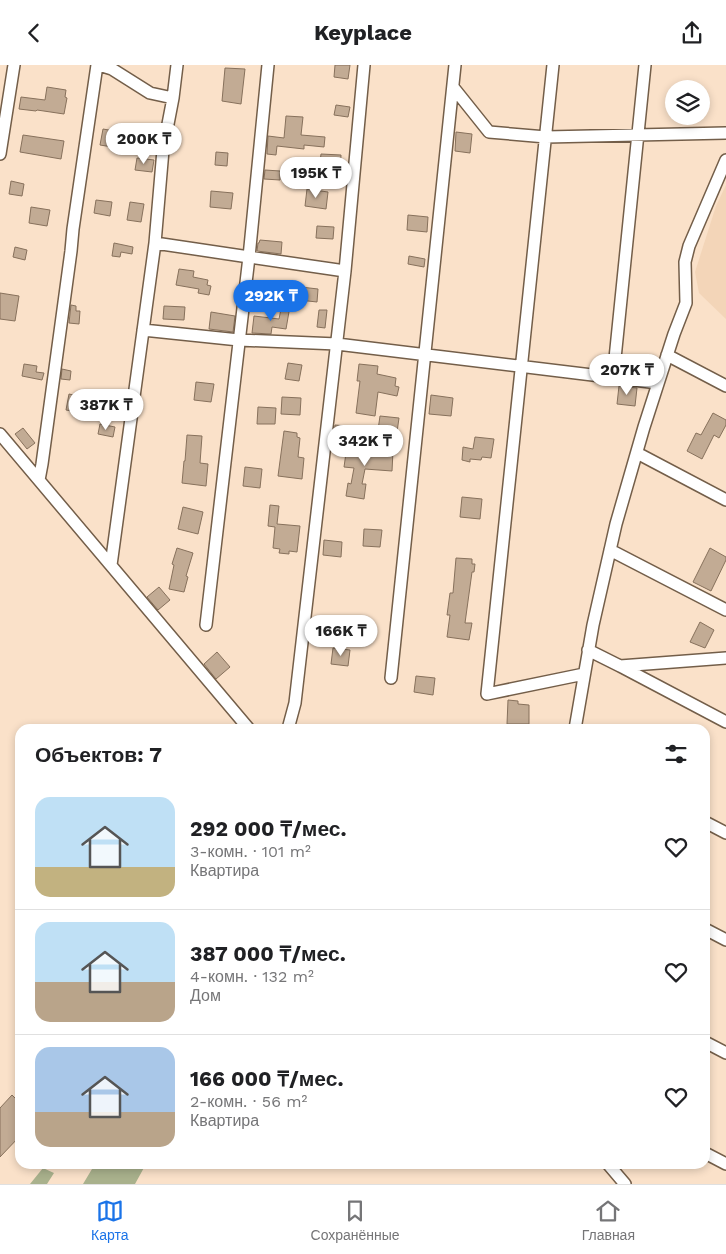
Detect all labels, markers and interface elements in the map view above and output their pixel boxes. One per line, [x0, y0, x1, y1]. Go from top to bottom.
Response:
icon: back [20, 19, 48, 47]
icon: share [678, 19, 706, 47]
text: Keyplace [314, 20, 412, 45]
map controls [665, 80, 710, 125]
button: layers [665, 80, 710, 125]
pin: 200K ₸ [103, 123, 185, 165]
text: 200K ₸ [117, 129, 171, 148]
pin: 195K ₸ [275, 157, 357, 199]
text: 195K ₸ [291, 163, 341, 182]
pin: 292K ₸ [230, 279, 312, 322]
text: 292K ₸ [244, 286, 298, 305]
pin: 207K ₸ [586, 353, 668, 396]
text: 207K ₸ [600, 360, 654, 379]
pin: 387K ₸ [65, 389, 147, 431]
text: 387K ₸ [79, 395, 133, 414]
pin: 342K ₸ [324, 425, 406, 467]
text: 342K ₸ [338, 431, 392, 450]
pin: 166K ₸ [300, 615, 382, 657]
text: 166K ₸ [316, 621, 366, 640]
icon: filters [662, 740, 690, 768]
text: Объектов: 7 [35, 742, 162, 767]
text: 292 000 ₸/мес. [190, 816, 347, 841]
icon: home [75, 817, 135, 877]
icon: heart [662, 833, 690, 861]
text: 3-комн. · 101 m² [190, 842, 311, 861]
text: Квартира [190, 861, 259, 880]
text: 387 000 ₸/мес. [190, 941, 346, 966]
icon: home [75, 942, 135, 1002]
icon: heart [662, 958, 690, 986]
text: 4-комн. · 132 m² [190, 967, 314, 986]
text: Дом [190, 986, 221, 1005]
text: 166 000 ₸/мес. [190, 1066, 344, 1091]
icon: home [75, 1067, 135, 1127]
icon: heart [662, 1083, 690, 1111]
text: 2-комн. · 56 m² [190, 1092, 307, 1111]
text: Квартира [190, 1111, 259, 1130]
tab: Карта [91, 1197, 128, 1243]
tab: Сохранённые [311, 1197, 400, 1243]
tab: Главная [582, 1197, 635, 1243]

